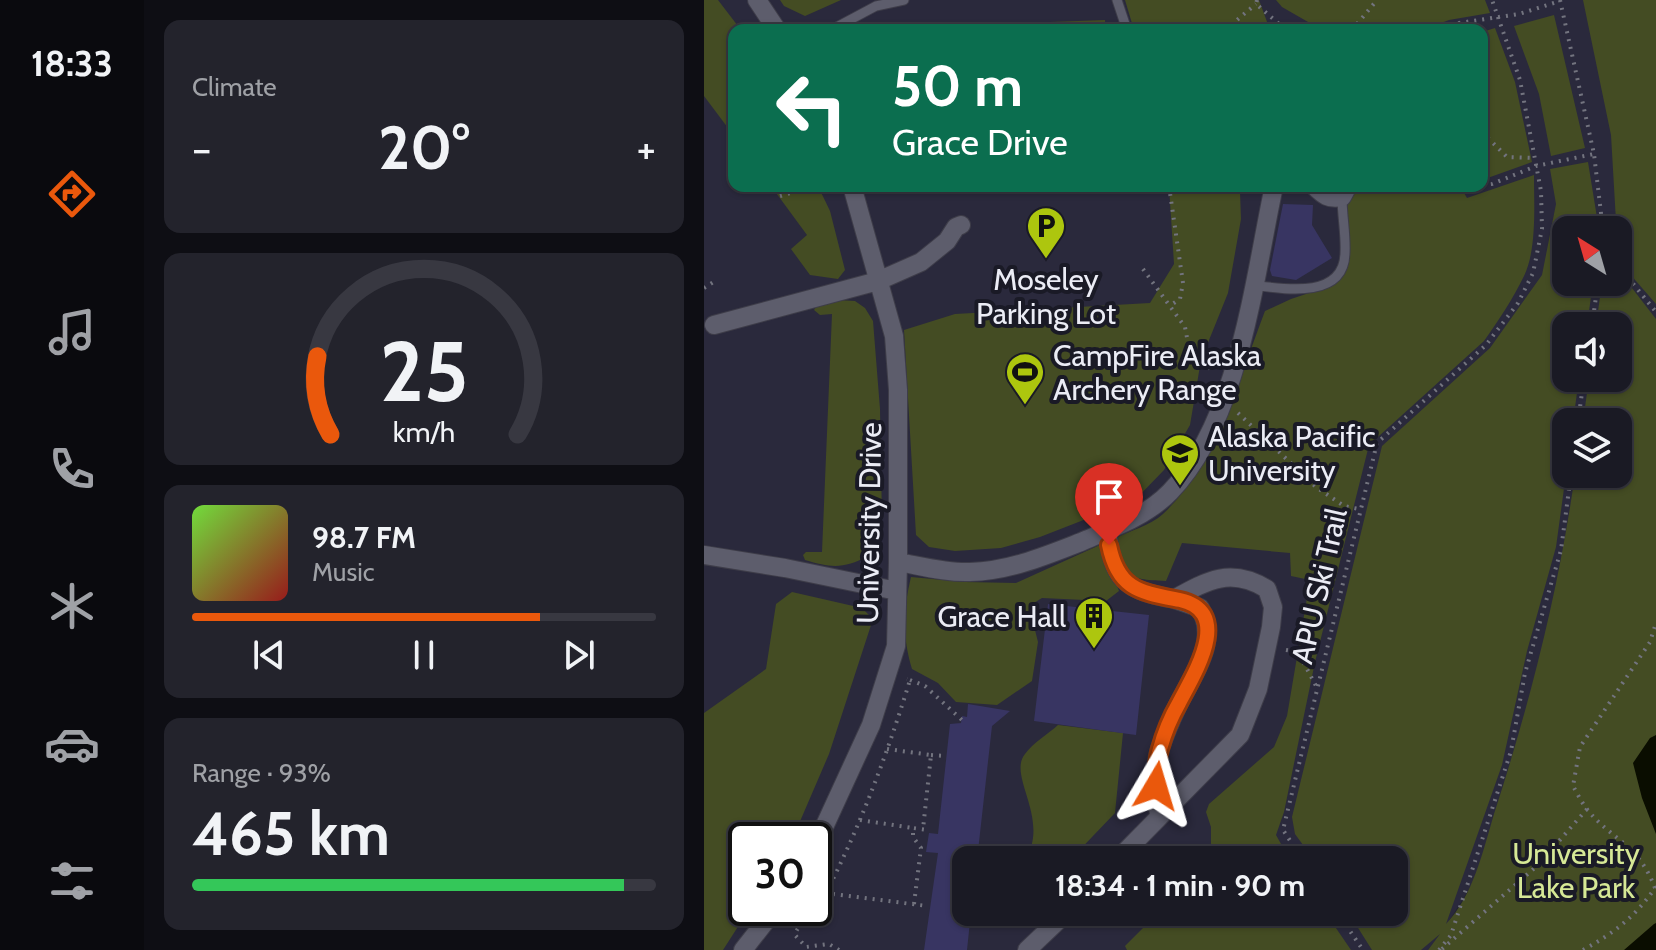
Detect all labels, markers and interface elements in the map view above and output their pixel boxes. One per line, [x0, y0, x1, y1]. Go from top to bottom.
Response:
text: 18:33 [31, 41, 113, 85]
text: 50 m [892, 52, 1023, 120]
icon: left [760, 56, 864, 160]
text: Climate [192, 71, 277, 103]
text: 20° [378, 111, 470, 184]
text: Grace Drive [892, 120, 1068, 164]
text: − [192, 122, 211, 175]
text: + [637, 122, 656, 175]
icon: directions [44, 166, 100, 222]
parking icon: Moseley Parking Lot [1025, 205, 1067, 260]
north arrow [1552, 216, 1632, 296]
map controls [1552, 216, 1632, 488]
place label: Moseley Parking Lot [976, 261, 1116, 332]
icon: music [44, 304, 100, 360]
button: sound [1552, 312, 1632, 392]
text: 25 [380, 320, 468, 421]
place label: CampFire Alaska Archery Range [1053, 337, 1262, 408]
sports icon: CampFire Alaska Archery Range [1004, 351, 1046, 406]
button: layers [1552, 408, 1632, 488]
text: km/h [393, 414, 455, 449]
place label: Alaska Pacific University [1208, 418, 1376, 489]
street label: University Drive [849, 422, 889, 624]
school or university icon: Alaska Pacific University [1159, 432, 1201, 487]
icon: phone [44, 441, 100, 497]
pin [1075, 463, 1143, 545]
icon: arrive [1087, 475, 1131, 519]
street label: APU Ski Trail [1283, 505, 1355, 667]
text: 98.7 FM [312, 519, 416, 556]
text: Music [312, 556, 375, 588]
icon: climate [44, 578, 100, 634]
building icon: Grace Hall [1073, 595, 1115, 650]
place label: Grace Hall [937, 598, 1066, 635]
icon: previous [247, 633, 291, 677]
icon: pause [402, 633, 446, 677]
icon: next [557, 633, 601, 677]
icon: car [44, 716, 100, 772]
position arrow [1114, 744, 1198, 828]
text: Range · 93% [192, 757, 331, 789]
text: 465 km [192, 797, 390, 870]
speed limit sign: 30 [728, 822, 832, 926]
park label: University Lake Park [1512, 835, 1640, 906]
icon: filters [44, 853, 100, 909]
text: 18:34 · 1 min · 90 m [1055, 867, 1305, 904]

